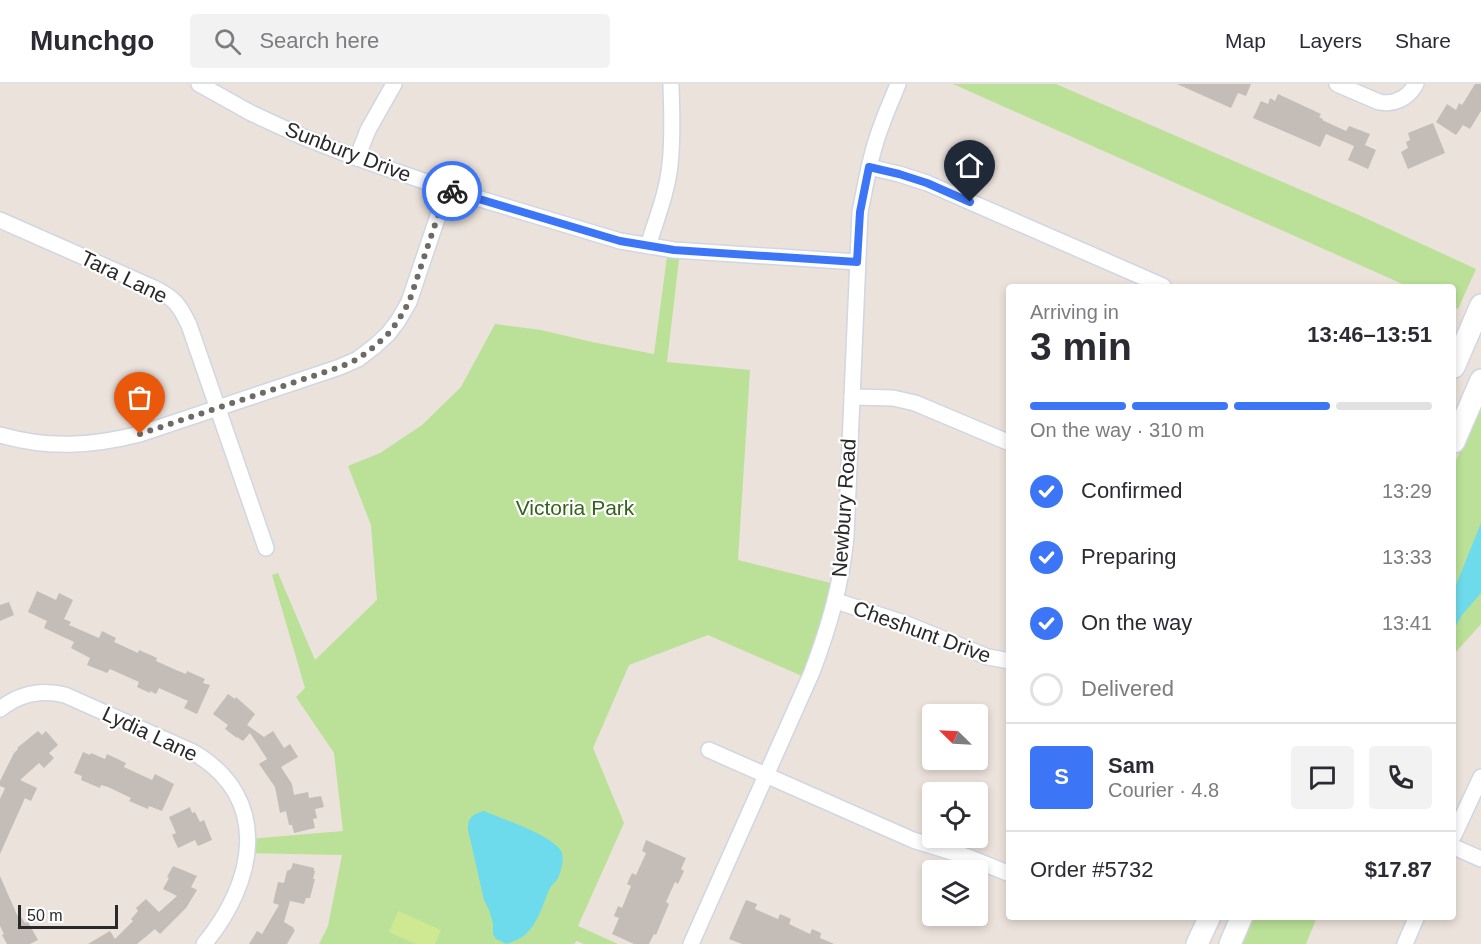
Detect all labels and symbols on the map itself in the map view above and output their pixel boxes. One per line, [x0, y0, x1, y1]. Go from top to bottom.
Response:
street label: Sunbury Drive [282, 117, 414, 186]
pin [944, 140, 995, 202]
courier [422, 161, 482, 221]
street label: Tara Lane [77, 246, 171, 307]
pin [114, 372, 165, 434]
street label: Newbury Road [827, 438, 860, 578]
park label: Victoria Park [516, 496, 635, 519]
street label: Cheshunt Drive [850, 596, 994, 667]
street label: Lydia Lane [99, 702, 201, 766]
north arrow [922, 704, 988, 770]
scale bar [18, 902, 118, 930]

